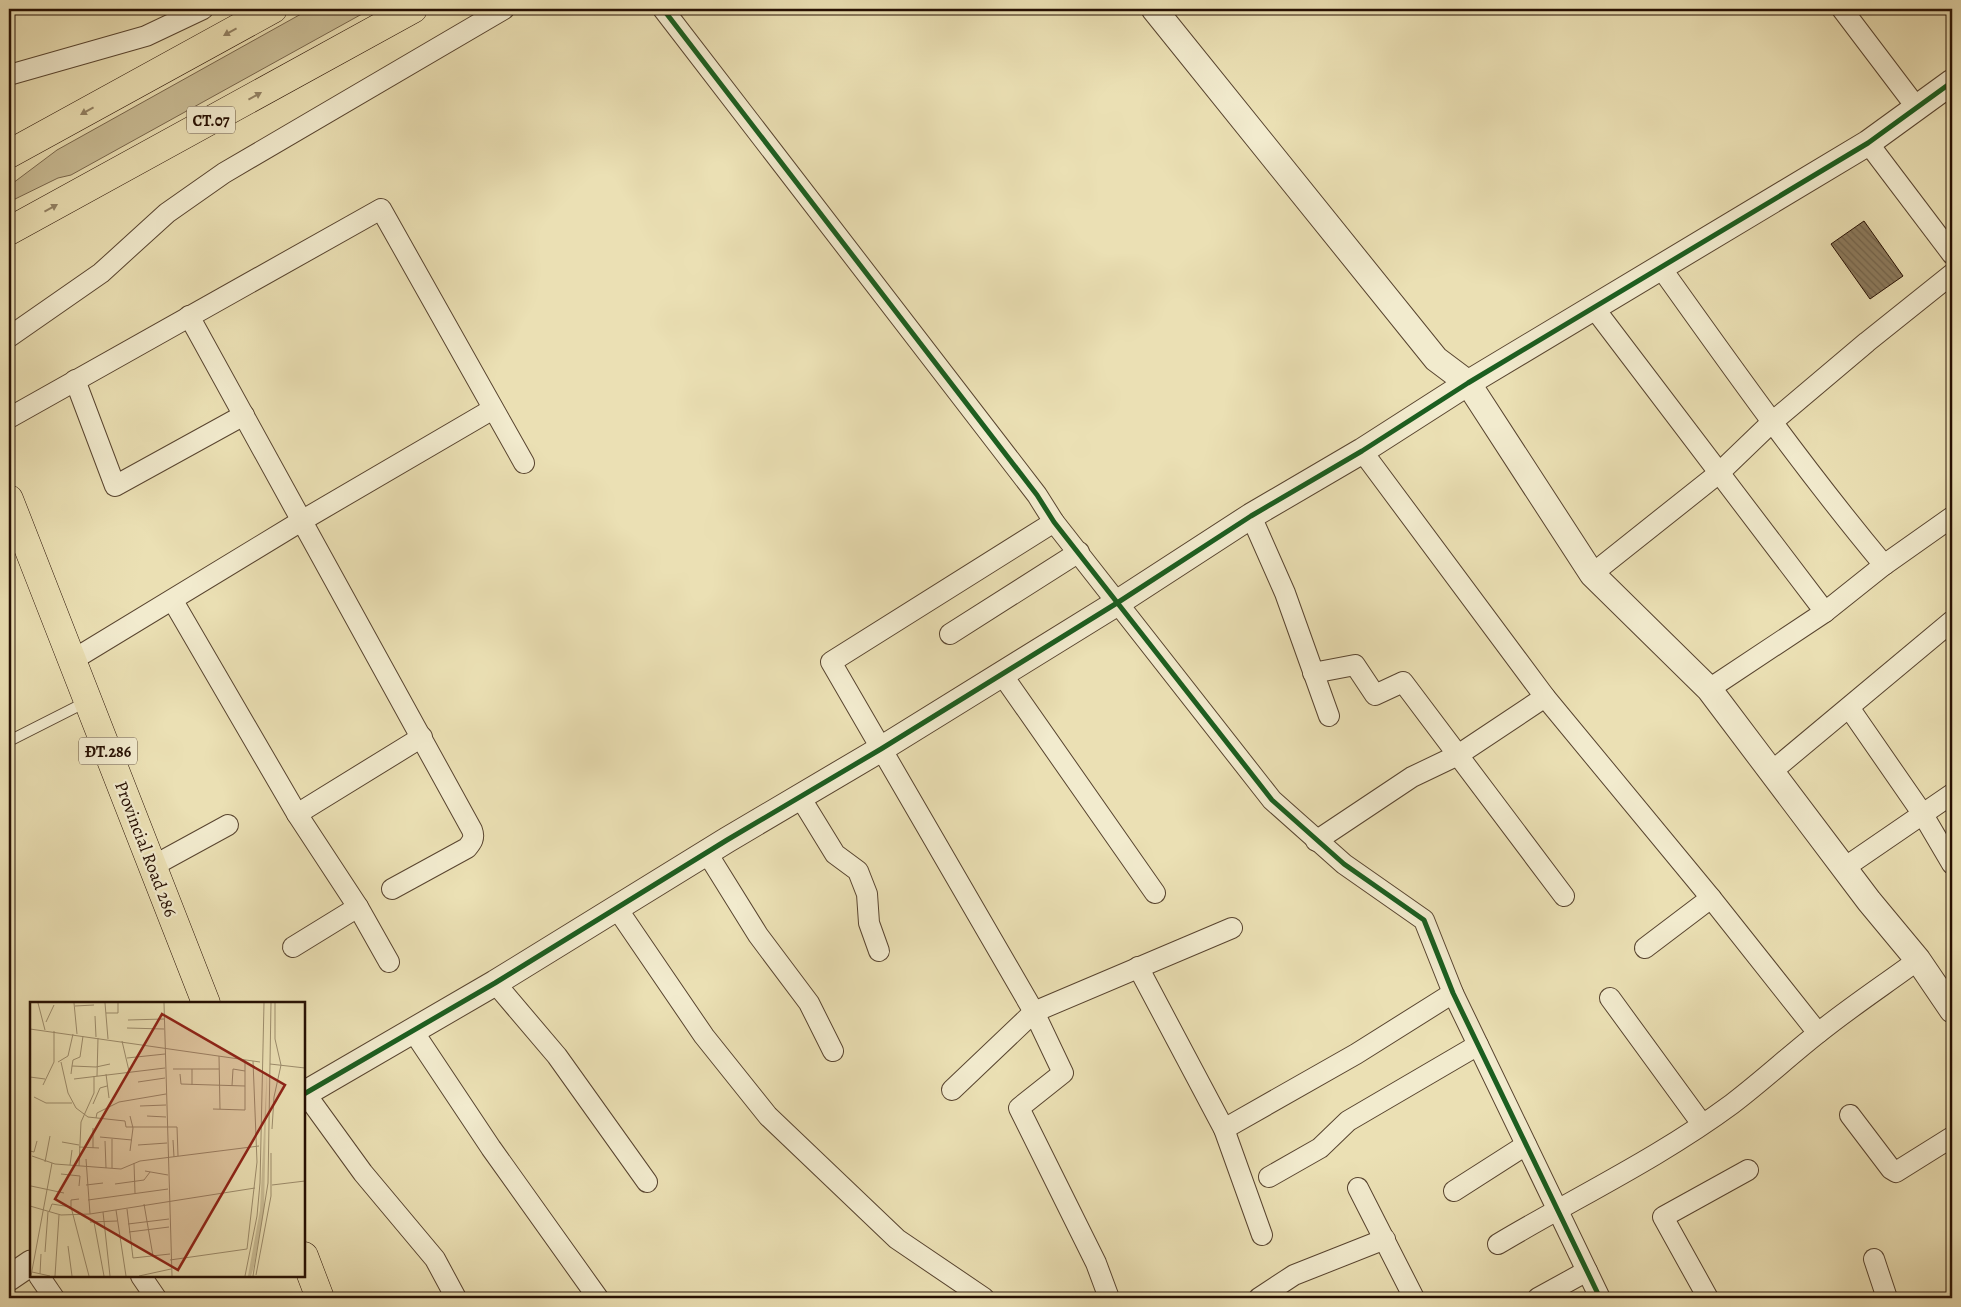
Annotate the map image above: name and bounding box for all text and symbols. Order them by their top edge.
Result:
one-way arrow [222,28,237,36]
one-way arrow [248,92,262,100]
one-way arrow [81,106,94,115]
road number: CT.07 [187,106,235,134]
one-way arrow [44,204,59,212]
road number: ĐT.286 [79,738,137,764]
street label: Provincial Road 286 [109,778,183,920]
inset map [30,1002,305,1277]

